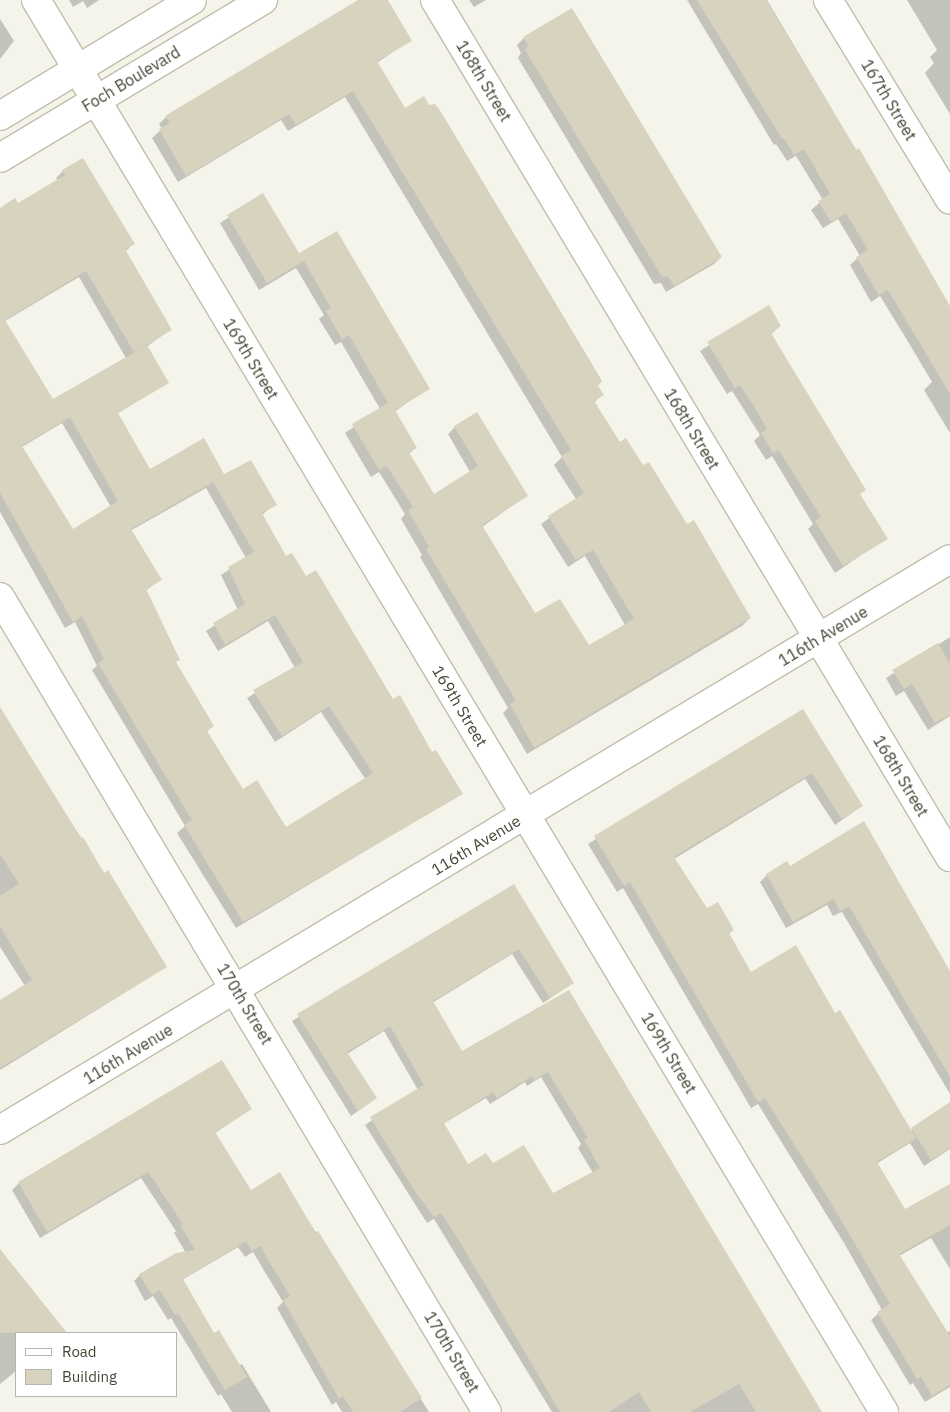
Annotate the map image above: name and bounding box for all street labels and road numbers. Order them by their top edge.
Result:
street label: 168th Street [452,37,516,125]
street label: Foch Boulevard [78,42,184,116]
street label: 167th Street [857,56,921,144]
street label: 169th Street [219,315,283,403]
street label: 168th Street [660,385,724,473]
street label: 116th Avenue [775,602,871,670]
street label: 169th Street [428,662,492,750]
street label: 168th Street [869,732,933,820]
street label: 116th Avenue [428,811,524,879]
street label: 170th Street [213,960,277,1048]
street label: 169th Street [637,1009,701,1097]
street label: 116th Avenue [80,1020,176,1088]
street label: 170th Street [420,1308,484,1396]

